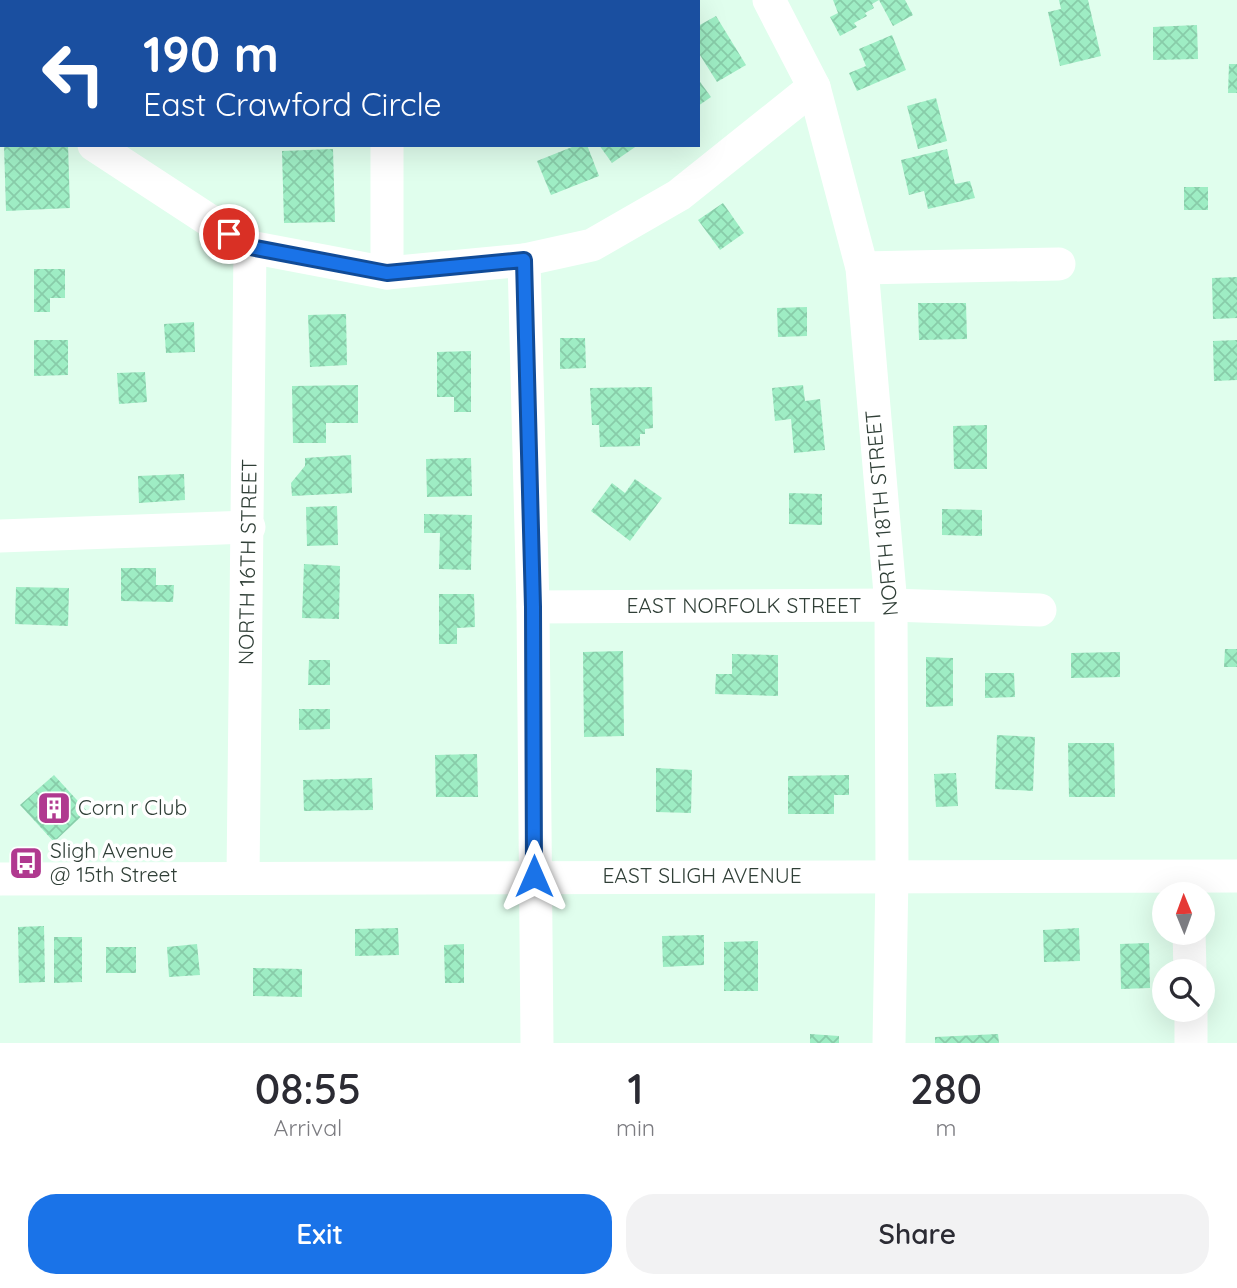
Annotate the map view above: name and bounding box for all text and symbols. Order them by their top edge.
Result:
text: 190 m [143,23,279,84]
icon: left [28,28,119,119]
text: East Crawford Circle [143,84,442,124]
pin [199,204,259,264]
icon: arrive [210,215,248,253]
street label: NORTH 18TH STREET [859,409,903,617]
street label: NORTH 16TH STREET [232,459,262,665]
street label: EAST NORFOLK STREET [626,592,862,618]
building icon: Corn r Club [35,789,73,827]
place label: Corn r Club [78,794,187,820]
place label: Sligh Avenue @ 15th Street [50,837,178,887]
position arrow [497,839,571,913]
bus stop icon: Sligh Avenue @ 15th Street [7,844,45,882]
street label: EAST SLIGH AVENUE [602,862,802,888]
north arrow [1152,882,1214,945]
map controls [1152,882,1215,1022]
button: search [1152,959,1215,1022]
text: 08:55 [255,1062,361,1115]
text: 1 [627,1062,644,1115]
text: 280 [910,1062,982,1115]
text: Arrival [274,1113,342,1142]
text: min [616,1113,655,1142]
text: m [936,1113,957,1142]
button: Exit [28,1194,612,1274]
button: Share [626,1194,1209,1274]

